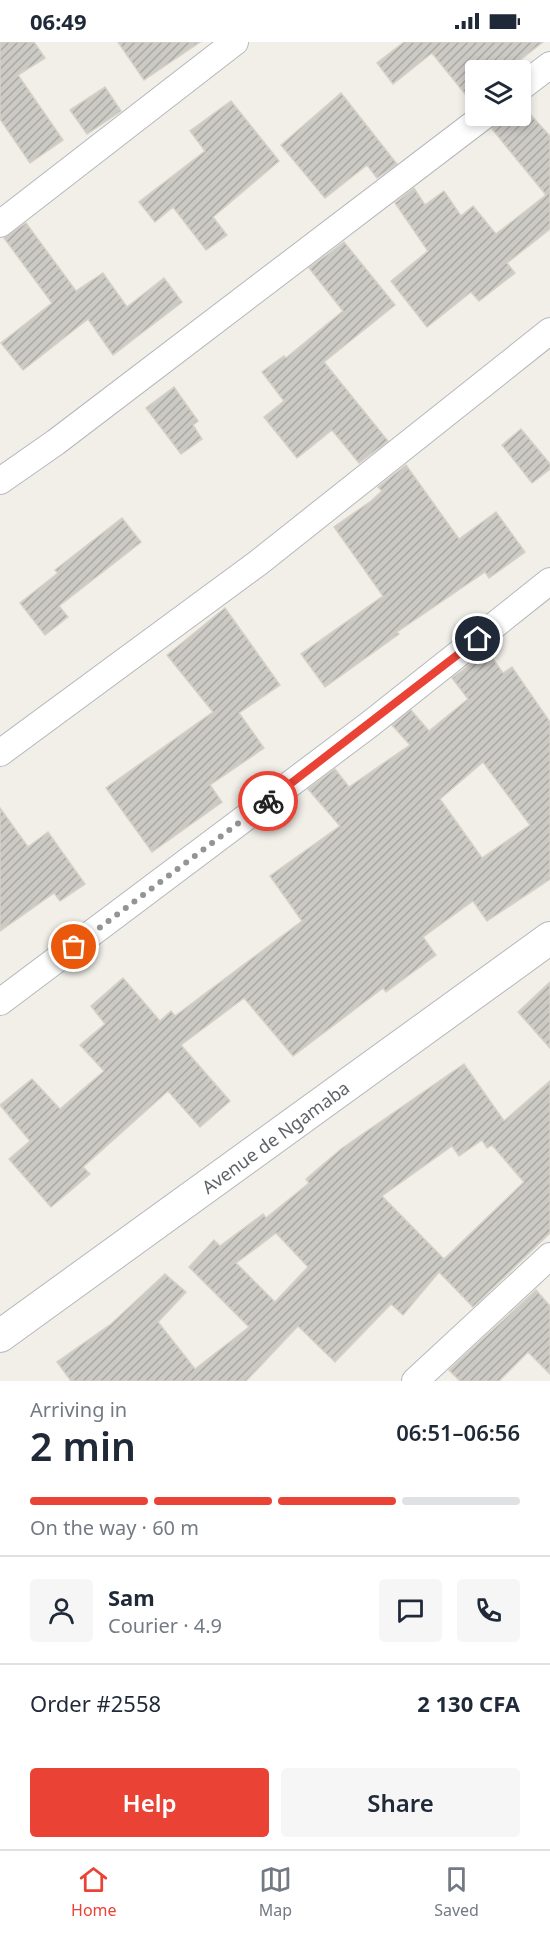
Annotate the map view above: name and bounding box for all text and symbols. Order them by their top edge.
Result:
text: 06:49 [30,6,87,36]
map controls [465,60,531,126]
button: layers [465,60,531,126]
pin [452,613,503,664]
icon: home [461,622,494,655]
courier [238,771,298,831]
icon: bike [252,785,285,818]
pin [48,921,99,972]
icon: bag [57,930,90,963]
street label: Avenue de Ngamaba [197,1076,354,1199]
text: Arriving in [30,1396,127,1423]
text: 06:51–06:56 [396,1417,520,1447]
text: 2 min [30,1419,136,1472]
text: On the way · 60 m [30,1514,199,1541]
button: person [30,1579,93,1642]
button: chat [379,1579,442,1642]
button: phone [457,1579,520,1642]
text: Sam [108,1582,155,1612]
text: Courier · 4.9 [108,1612,222,1639]
text: Order #2558 [30,1688,161,1718]
text: 2 130 CFA [417,1688,520,1718]
button: Help [30,1768,269,1837]
button: Share [281,1768,520,1837]
tab: Home [71,1863,117,1921]
tab: Map [259,1863,292,1921]
tab: Saved [434,1863,479,1921]

